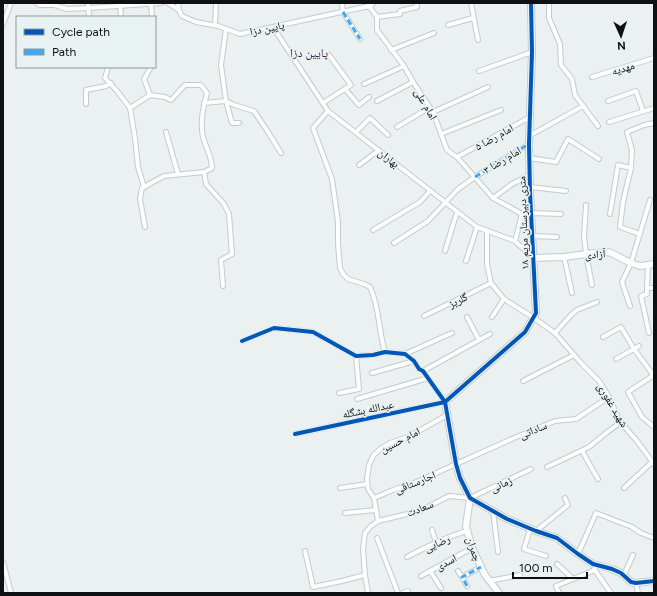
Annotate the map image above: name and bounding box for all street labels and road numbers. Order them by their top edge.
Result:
street label: پایین دزا [249,18,286,39]
street label: مهدیه [610,59,636,78]
street label: امام علی [411,86,440,122]
street label: امام رضا ۵ [473,122,516,153]
street label: امام رضا ۳ [481,144,524,177]
street label: بهاران [376,146,402,171]
street label: ۱۸ متری دبیرستان مریم [515,176,533,270]
street label: آزادی [584,247,606,262]
street label: گلریز [446,290,470,311]
street label: شهید غفوری [594,381,631,430]
street label: عبدالله بشگله [341,398,395,421]
street label: ساداتی [518,419,549,442]
street label: امام حسین [378,425,422,456]
street label: اجارستاقی [393,468,437,497]
street label: زمانی [488,474,514,495]
street label: سعادت [405,497,435,519]
street label: رضایی [422,532,452,555]
street label: چمران [463,535,484,563]
street label: اسدی [434,551,459,573]

